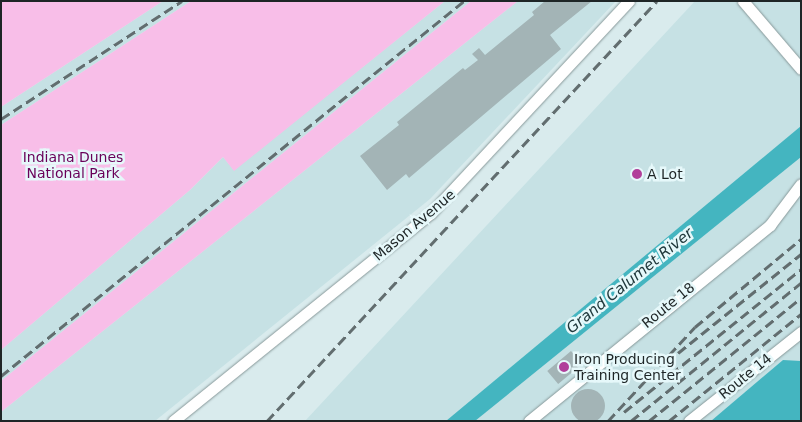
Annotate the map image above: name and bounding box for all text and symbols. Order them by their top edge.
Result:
park label: Indiana Dunes National Park [23,149,123,182]
place label: A Lot [647,166,683,182]
marker: A Lot [631,168,643,180]
street label: Mason Avenue [370,186,458,264]
water label: Grand Calumet River [563,224,697,338]
street label: Route 18 [638,279,698,331]
street label: Route 14 [715,350,775,402]
place label: Iron Producing Training Center [574,351,681,384]
marker: Iron Producing Training Center [558,361,570,373]

